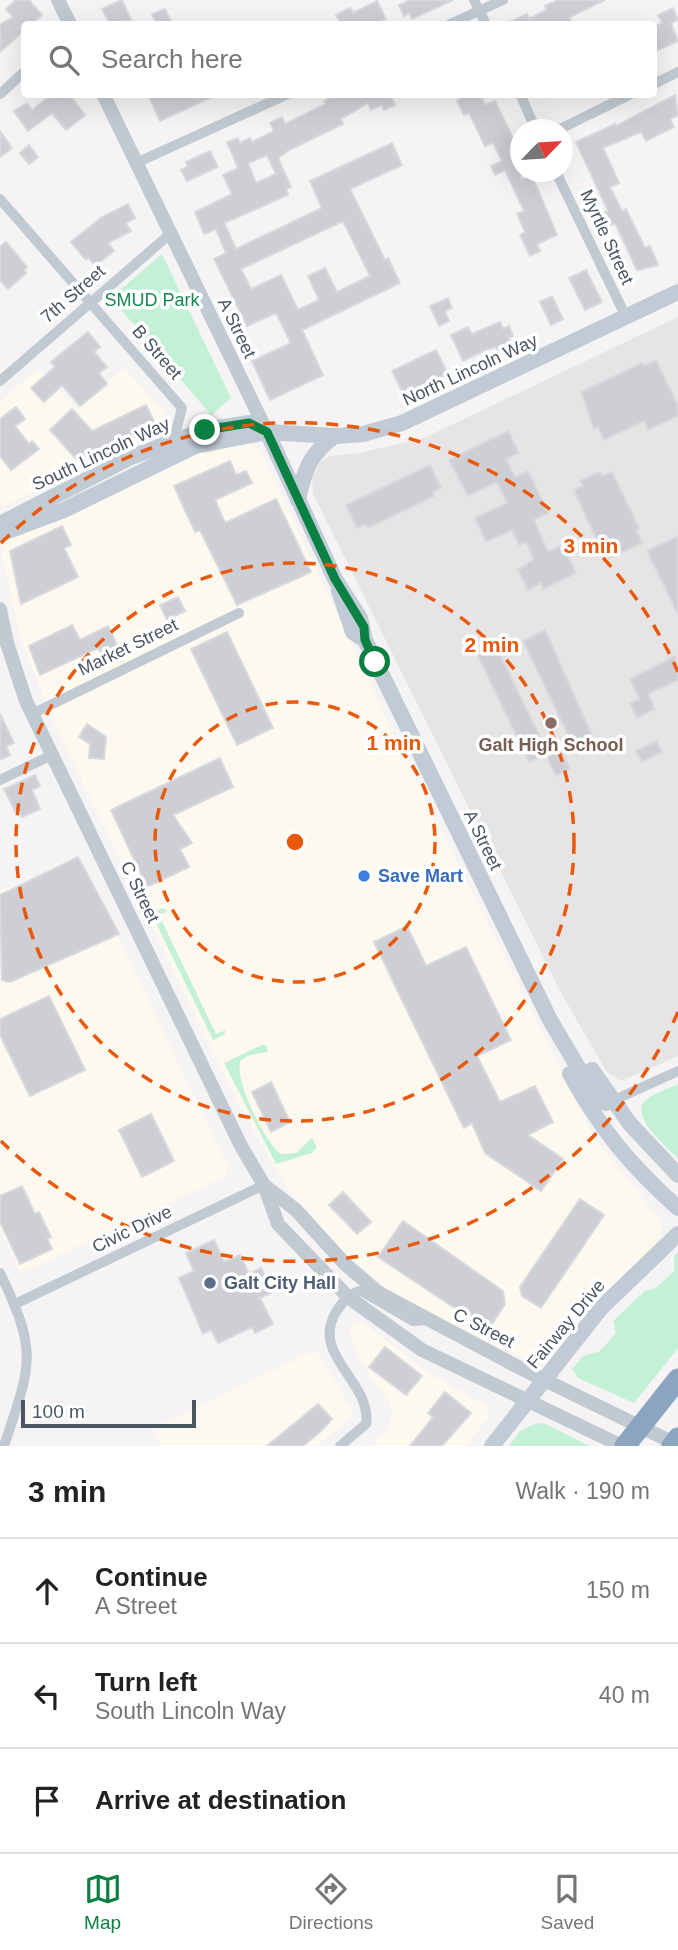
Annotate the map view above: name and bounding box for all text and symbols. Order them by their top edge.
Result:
search box [21,21,657,98]
icon: search [45,41,83,79]
text: Search here [101,44,243,74]
north arrow [510,119,573,182]
street label: Myrtle Street [576,187,638,287]
street label: 7th Street [37,261,109,327]
park label: SMUD Park [104,290,201,310]
street label: A Street [214,295,260,361]
street label: B Street [128,321,186,383]
street label: North Lincoln Way [399,330,541,410]
street label: South Lincoln Way [29,413,173,495]
route end [189,414,220,445]
text: 3 min [564,534,618,557]
street label: Market Street [75,614,181,680]
text: 2 min [465,633,519,656]
route start [359,646,390,677]
marker: Galt High School [543,715,559,731]
text: 1 min [367,731,421,754]
place label: Galt High School [478,735,624,755]
street label: A Street [460,807,506,873]
centre of rings [283,830,307,854]
street label: C Street [117,858,163,926]
place label: Save Mart [378,866,463,886]
marker: Save Mart [356,868,372,884]
street label: Civic Drive [89,1201,175,1257]
place label: Galt City Hall [224,1273,336,1293]
marker: Galt City Hall [202,1275,218,1291]
street label: Fairway Drive [523,1275,609,1373]
street label: C Street [450,1304,518,1352]
scale bar [21,1397,196,1429]
text: 100 m [32,1401,85,1422]
text: 3 min [28,1475,106,1508]
text: Walk · 190 m [515,1478,650,1504]
text: Continue [95,1562,208,1592]
icon: ahead [28,1572,66,1610]
text: 150 m [586,1577,650,1603]
text: A Street [95,1593,177,1619]
text: Turn left [95,1667,197,1697]
icon: left [28,1677,66,1715]
text: 40 m [599,1682,650,1708]
text: South Lincoln Way [95,1698,286,1724]
icon: arrive [28,1782,66,1820]
text: Arrive at destination [95,1785,346,1815]
tab: Map [84,1870,122,1934]
tab: Directions [289,1870,373,1934]
tab: Saved [540,1870,594,1934]

